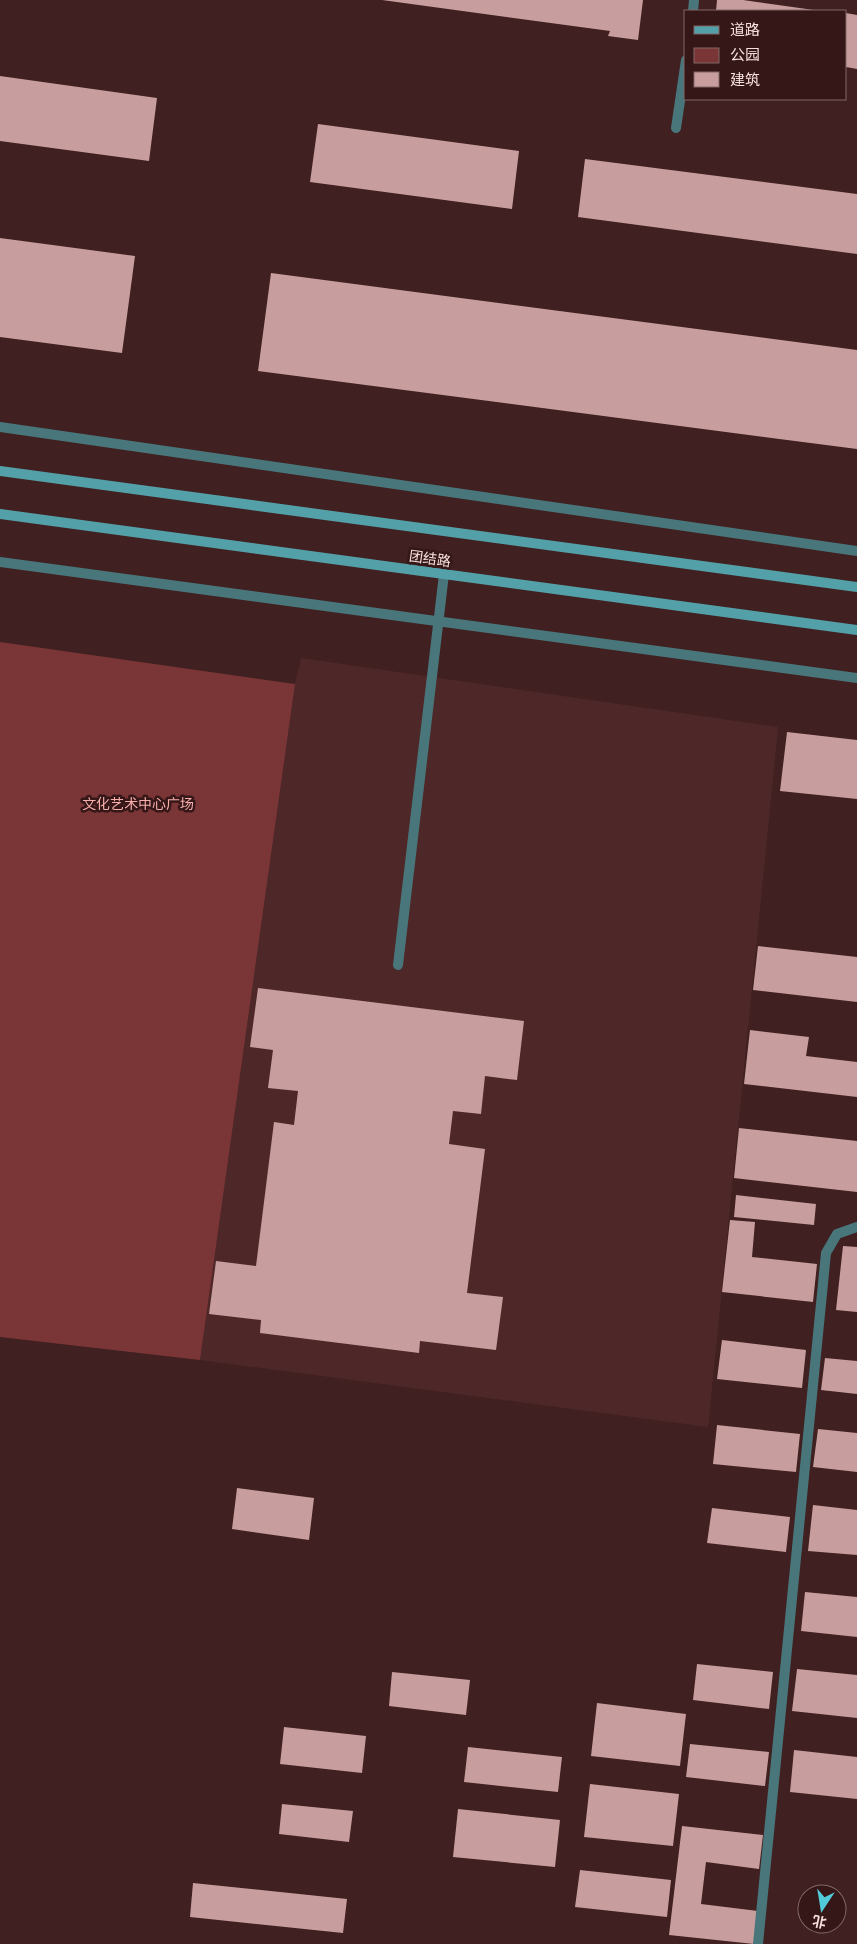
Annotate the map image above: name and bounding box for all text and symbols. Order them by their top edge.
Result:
legend [684,10,847,100]
text: 道路 [730,20,760,38]
text: 公园 [730,45,760,63]
text: 建筑 [730,70,760,88]
street label: 团结路 [408,547,452,569]
park label: 文化艺术中心广场 [82,795,194,812]
north arrow [797,1884,847,1934]
text: 北 [811,1912,828,1932]

